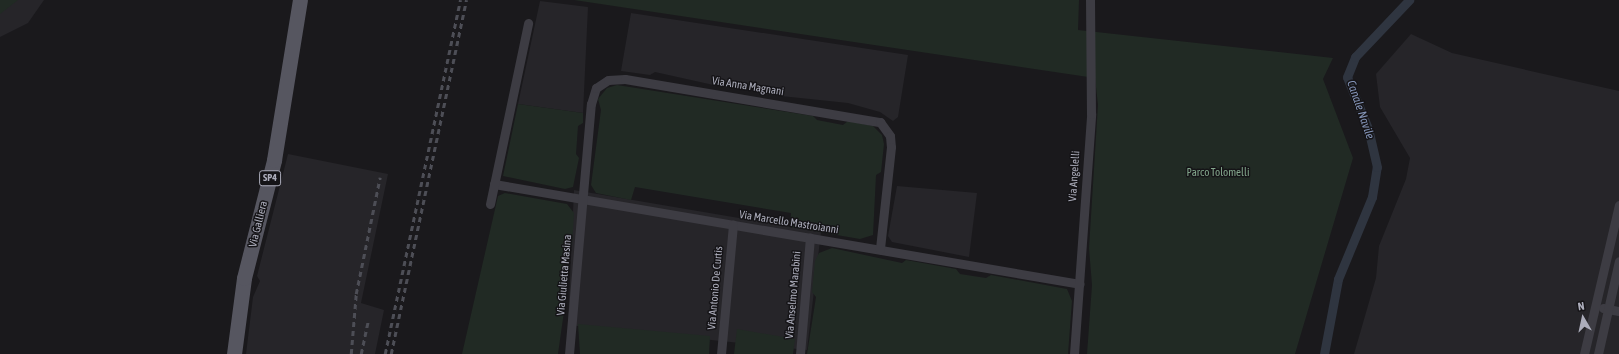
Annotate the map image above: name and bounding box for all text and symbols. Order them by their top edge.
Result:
street label: Via Anna Magnani [711,74,785,98]
water label: Canale Navile [1343,79,1377,141]
street label: Via Angelelli [1066,150,1082,202]
park label: Parco Tolomelli [1187,165,1249,179]
road number: SP4 [259,170,281,186]
street label: Via Galliera [246,200,270,248]
street label: Via Marcello Mastroianni [738,208,840,236]
street label: Via Giulietta Masina [554,234,574,316]
street label: Via Antonio De Curtis [705,246,725,330]
street label: Via Anselmo Marabini [783,251,803,339]
north arrow [1563,298,1603,338]
text: N [1577,300,1585,313]

